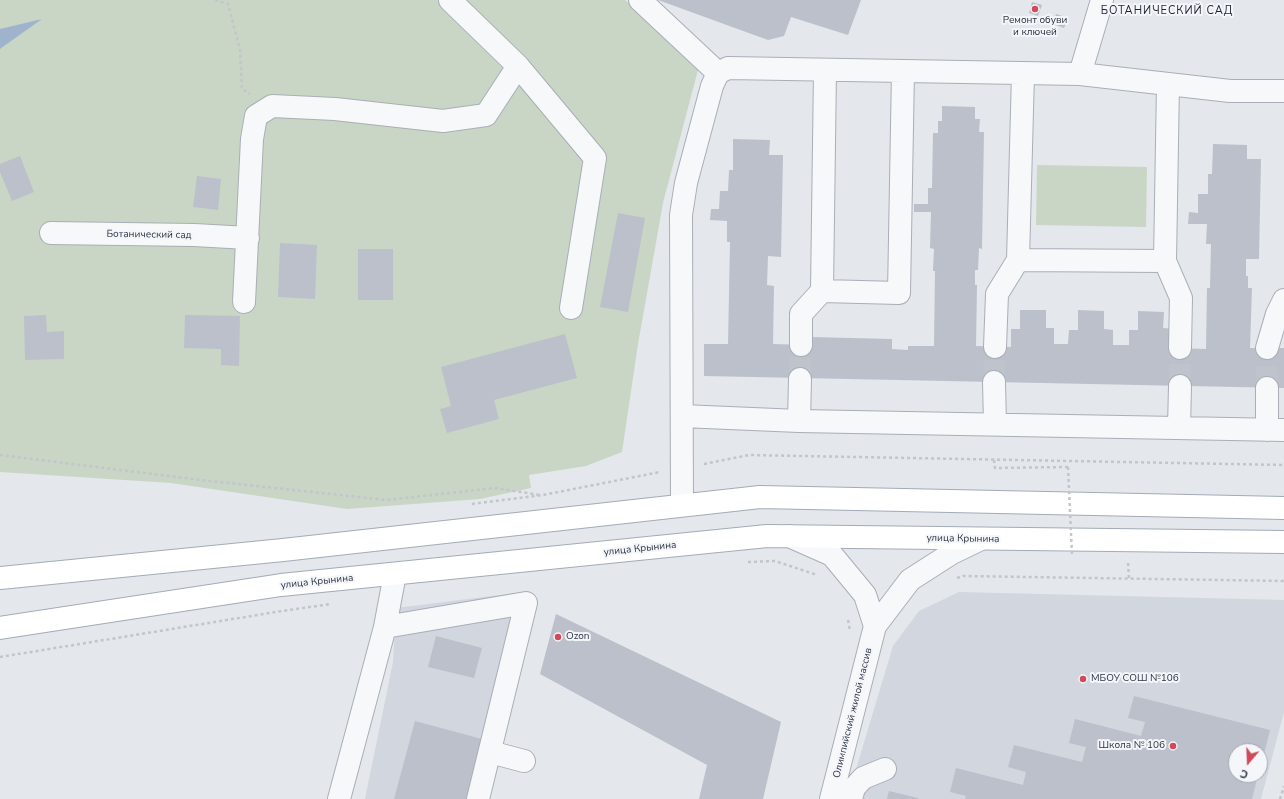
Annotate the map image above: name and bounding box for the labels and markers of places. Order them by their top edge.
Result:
marker: Ремонт обуви и ключей [1030,4,1040,14]
place label: Ремонт обуви и ключей [1003,15,1067,38]
place label: Ozon [566,631,589,643]
marker: Ozon [553,632,563,642]
place label: МБОУ СОШ №106 [1091,673,1179,685]
marker: МБОУ СОШ №106 [1078,674,1088,684]
place label: Школа № 106 [1099,740,1165,752]
marker: Школа № 106 [1168,741,1178,751]

